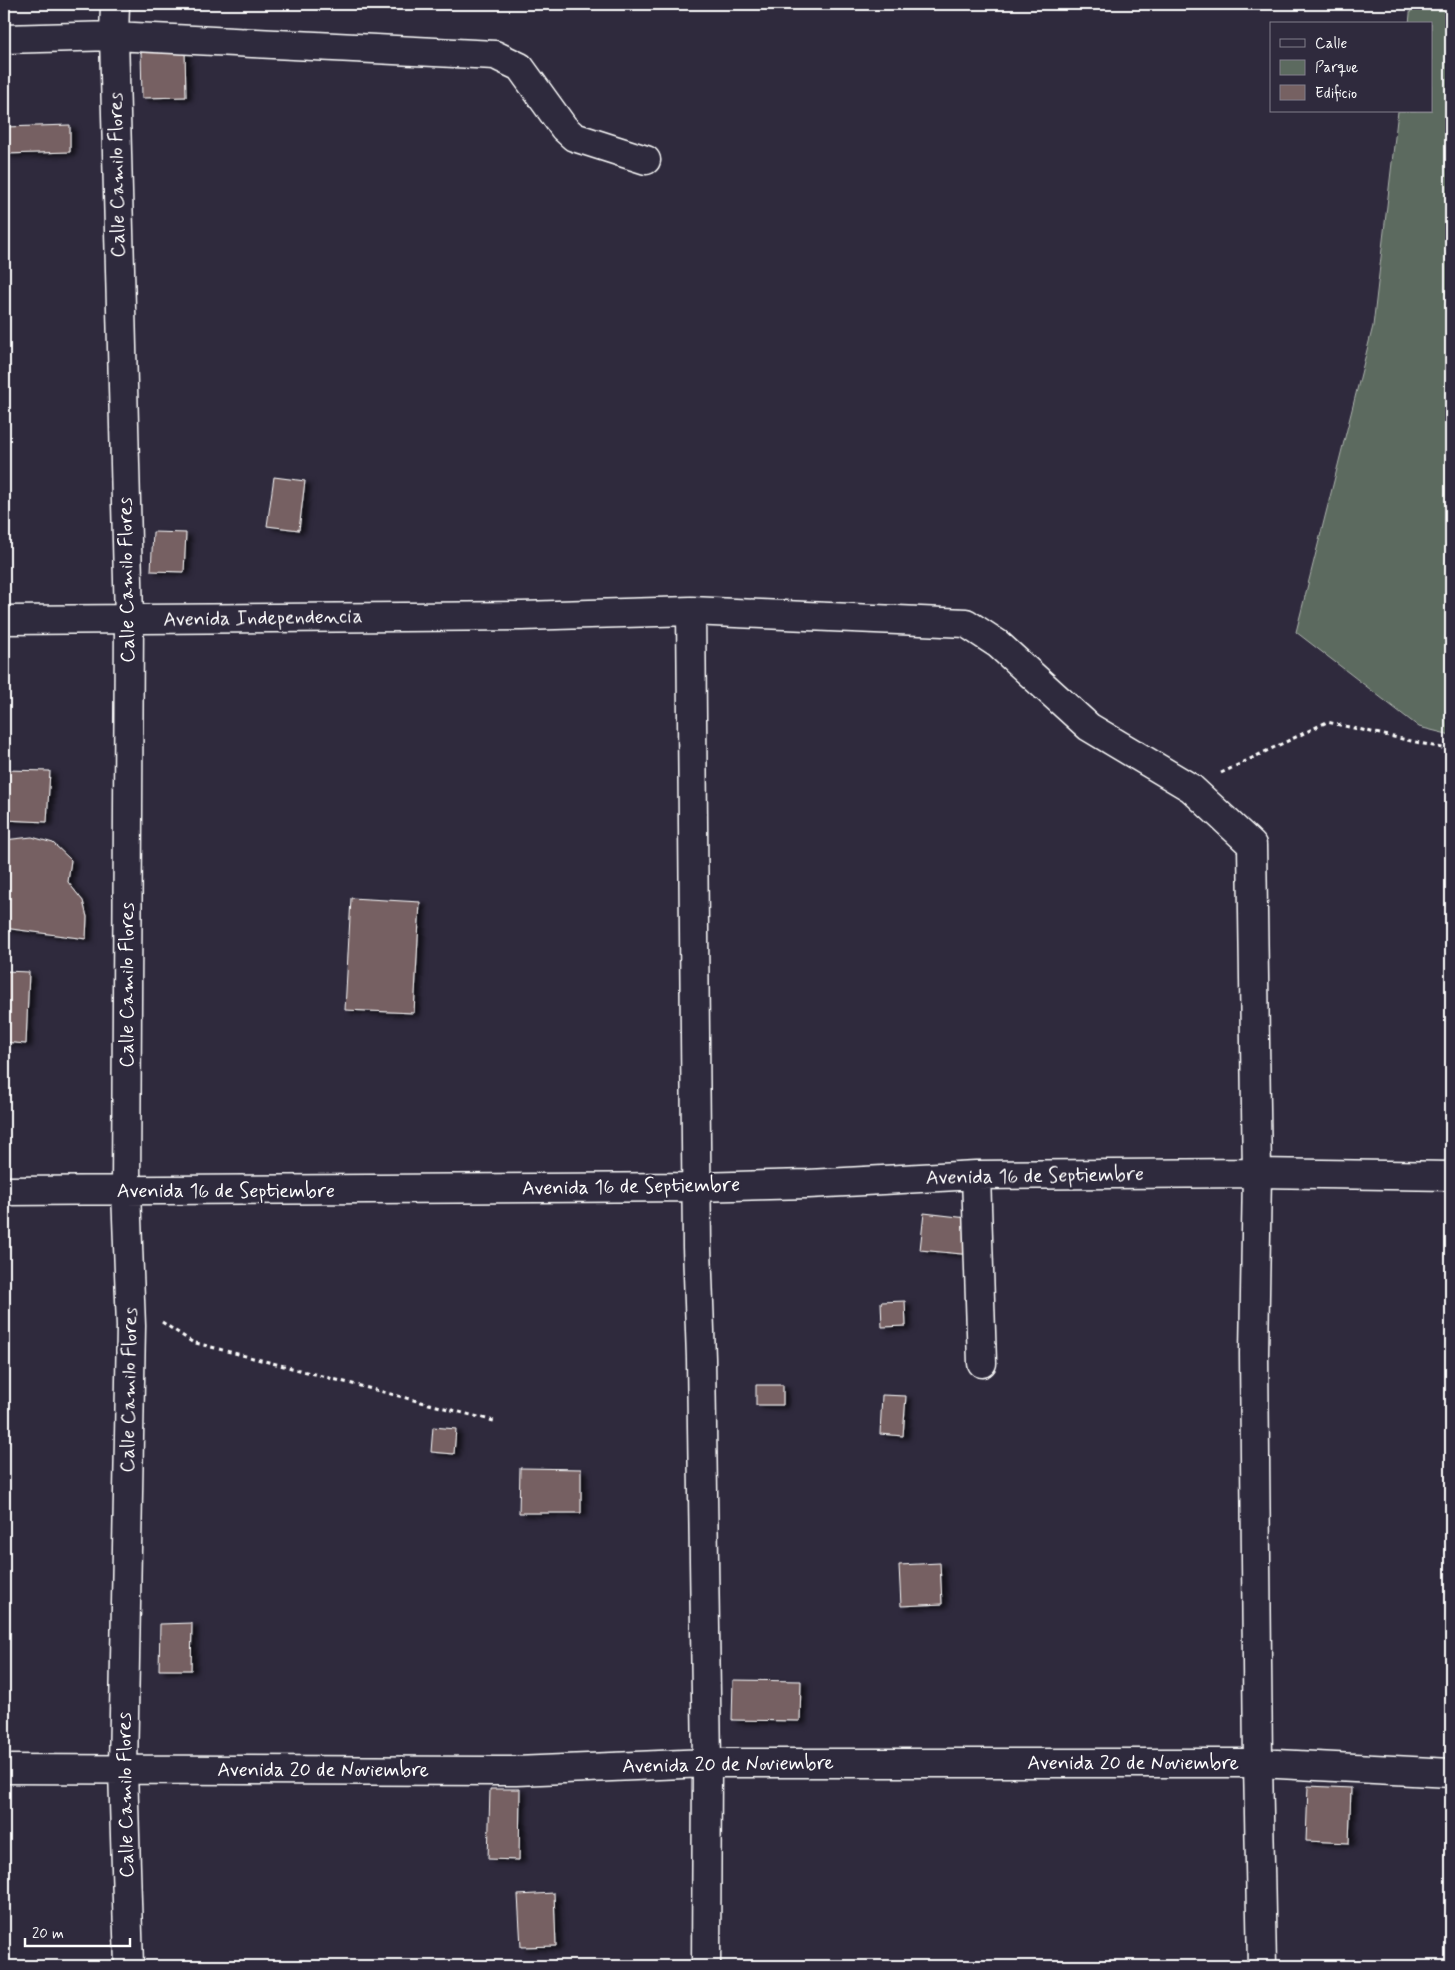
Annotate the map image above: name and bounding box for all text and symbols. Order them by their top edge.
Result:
legend [1270,22,1432,112]
text: Calle [1315,34,1347,54]
text: Parque [1315,58,1358,78]
text: Edificio [1315,84,1357,104]
street label: Calle Camilo Flores [102,92,132,258]
street label: Calle Camilo Flores [112,497,142,663]
street label: Avenida Independencia [163,603,363,633]
street label: Calle Camilo Flores [114,902,141,1068]
street label: Avenida 16 de Septiembre [926,1161,1144,1191]
street label: Avenida 16 de Septiembre [522,1172,740,1202]
street label: Avenida 16 de Septiembre [117,1178,335,1205]
street label: Calle Camilo Flores [114,1307,144,1473]
street label: Calle Camilo Flores [111,1712,141,1878]
street label: Avenida 20 de Noviembre [622,1750,834,1780]
street label: Avenida 20 de Noviembre [1027,1750,1239,1777]
street label: Avenida 20 de Noviembre [217,1757,429,1784]
scale bar [25,1915,130,1947]
text: 20 m [32,1924,64,1944]

